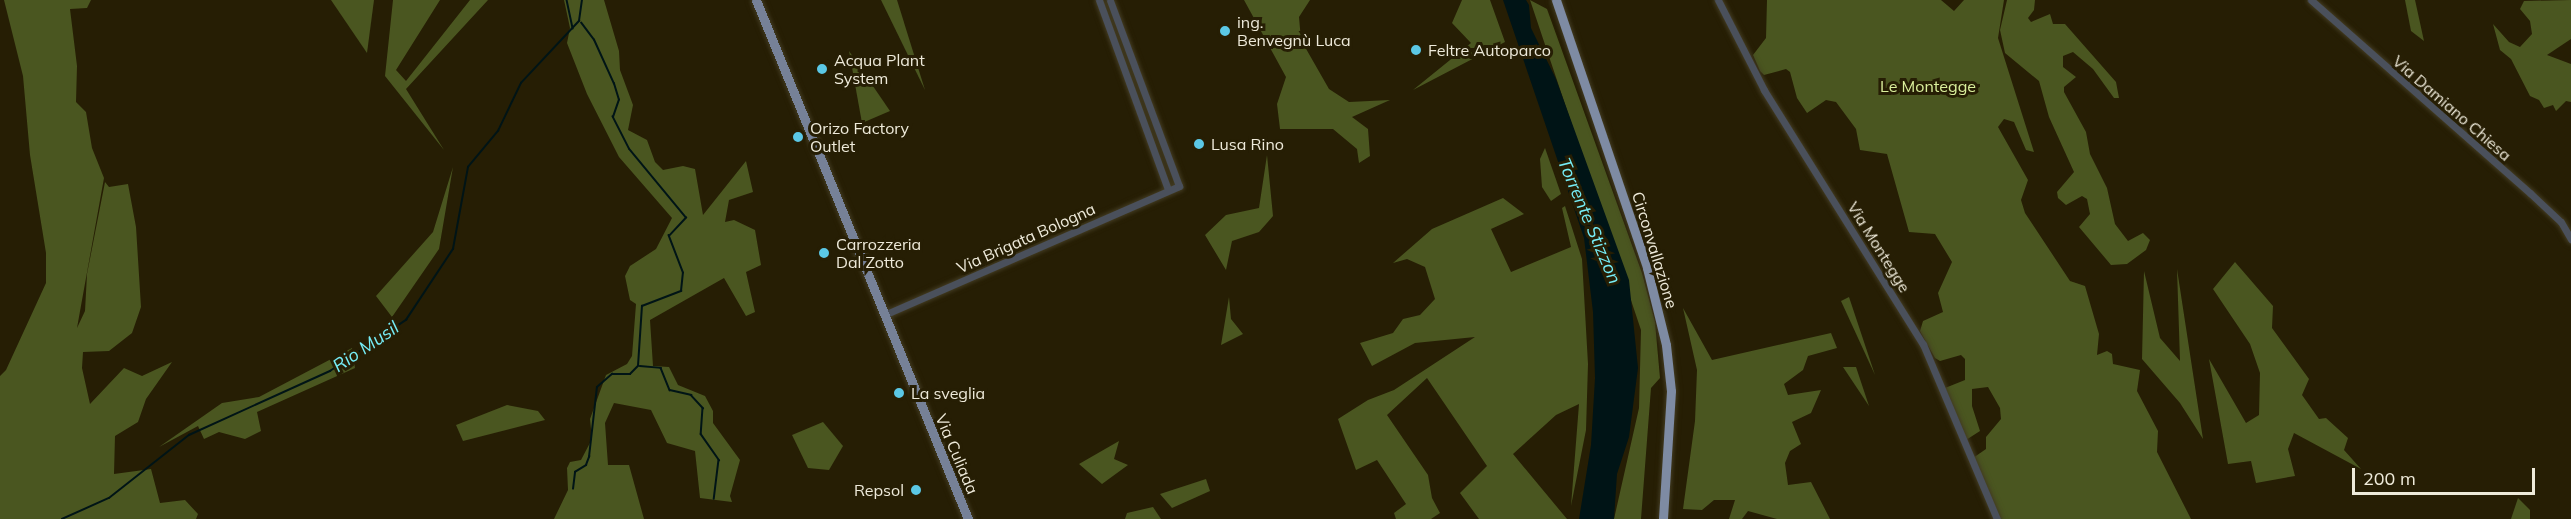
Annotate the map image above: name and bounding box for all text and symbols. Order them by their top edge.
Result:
place label: ing. Benvegnù Luca [1237,12,1351,50]
marker: ing. Benvegnù Luca [1218,24,1232,38]
place label: Feltre Autoparco [1428,40,1551,60]
marker: Feltre Autoparco [1409,43,1423,57]
place label: Acqua Plant System [834,50,925,88]
street label: Via Damiano Chiesa [2389,51,2515,165]
marker: Acqua Plant System [815,62,829,76]
park label: Le Montegge [1880,76,1976,96]
place label: Orizo Factory Outlet [810,118,909,156]
marker: Orizo Factory Outlet [791,130,805,144]
place label: Lusa Rino [1211,134,1284,154]
marker: Lusa Rino [1192,137,1206,151]
water label: Torrente Stizzon [1553,155,1625,287]
street label: Circonvallazione [1628,189,1682,311]
street label: Via Montegge [1844,198,1914,296]
street label: Via Brigata Bologna [954,199,1098,277]
place label: Carrozzeria Dal Zotto [836,234,921,272]
marker: Carrozzeria Dal Zotto [817,246,831,260]
water label: Rio Musil [329,317,403,377]
place label: La sveglia [911,383,985,403]
marker: La sveglia [892,386,906,400]
street label: Via Culiada [932,411,982,497]
scale bar [2355,456,2538,494]
text: 200 m [2363,467,2416,490]
place label: Repsol [854,480,904,500]
marker: Repsol [909,483,923,497]

